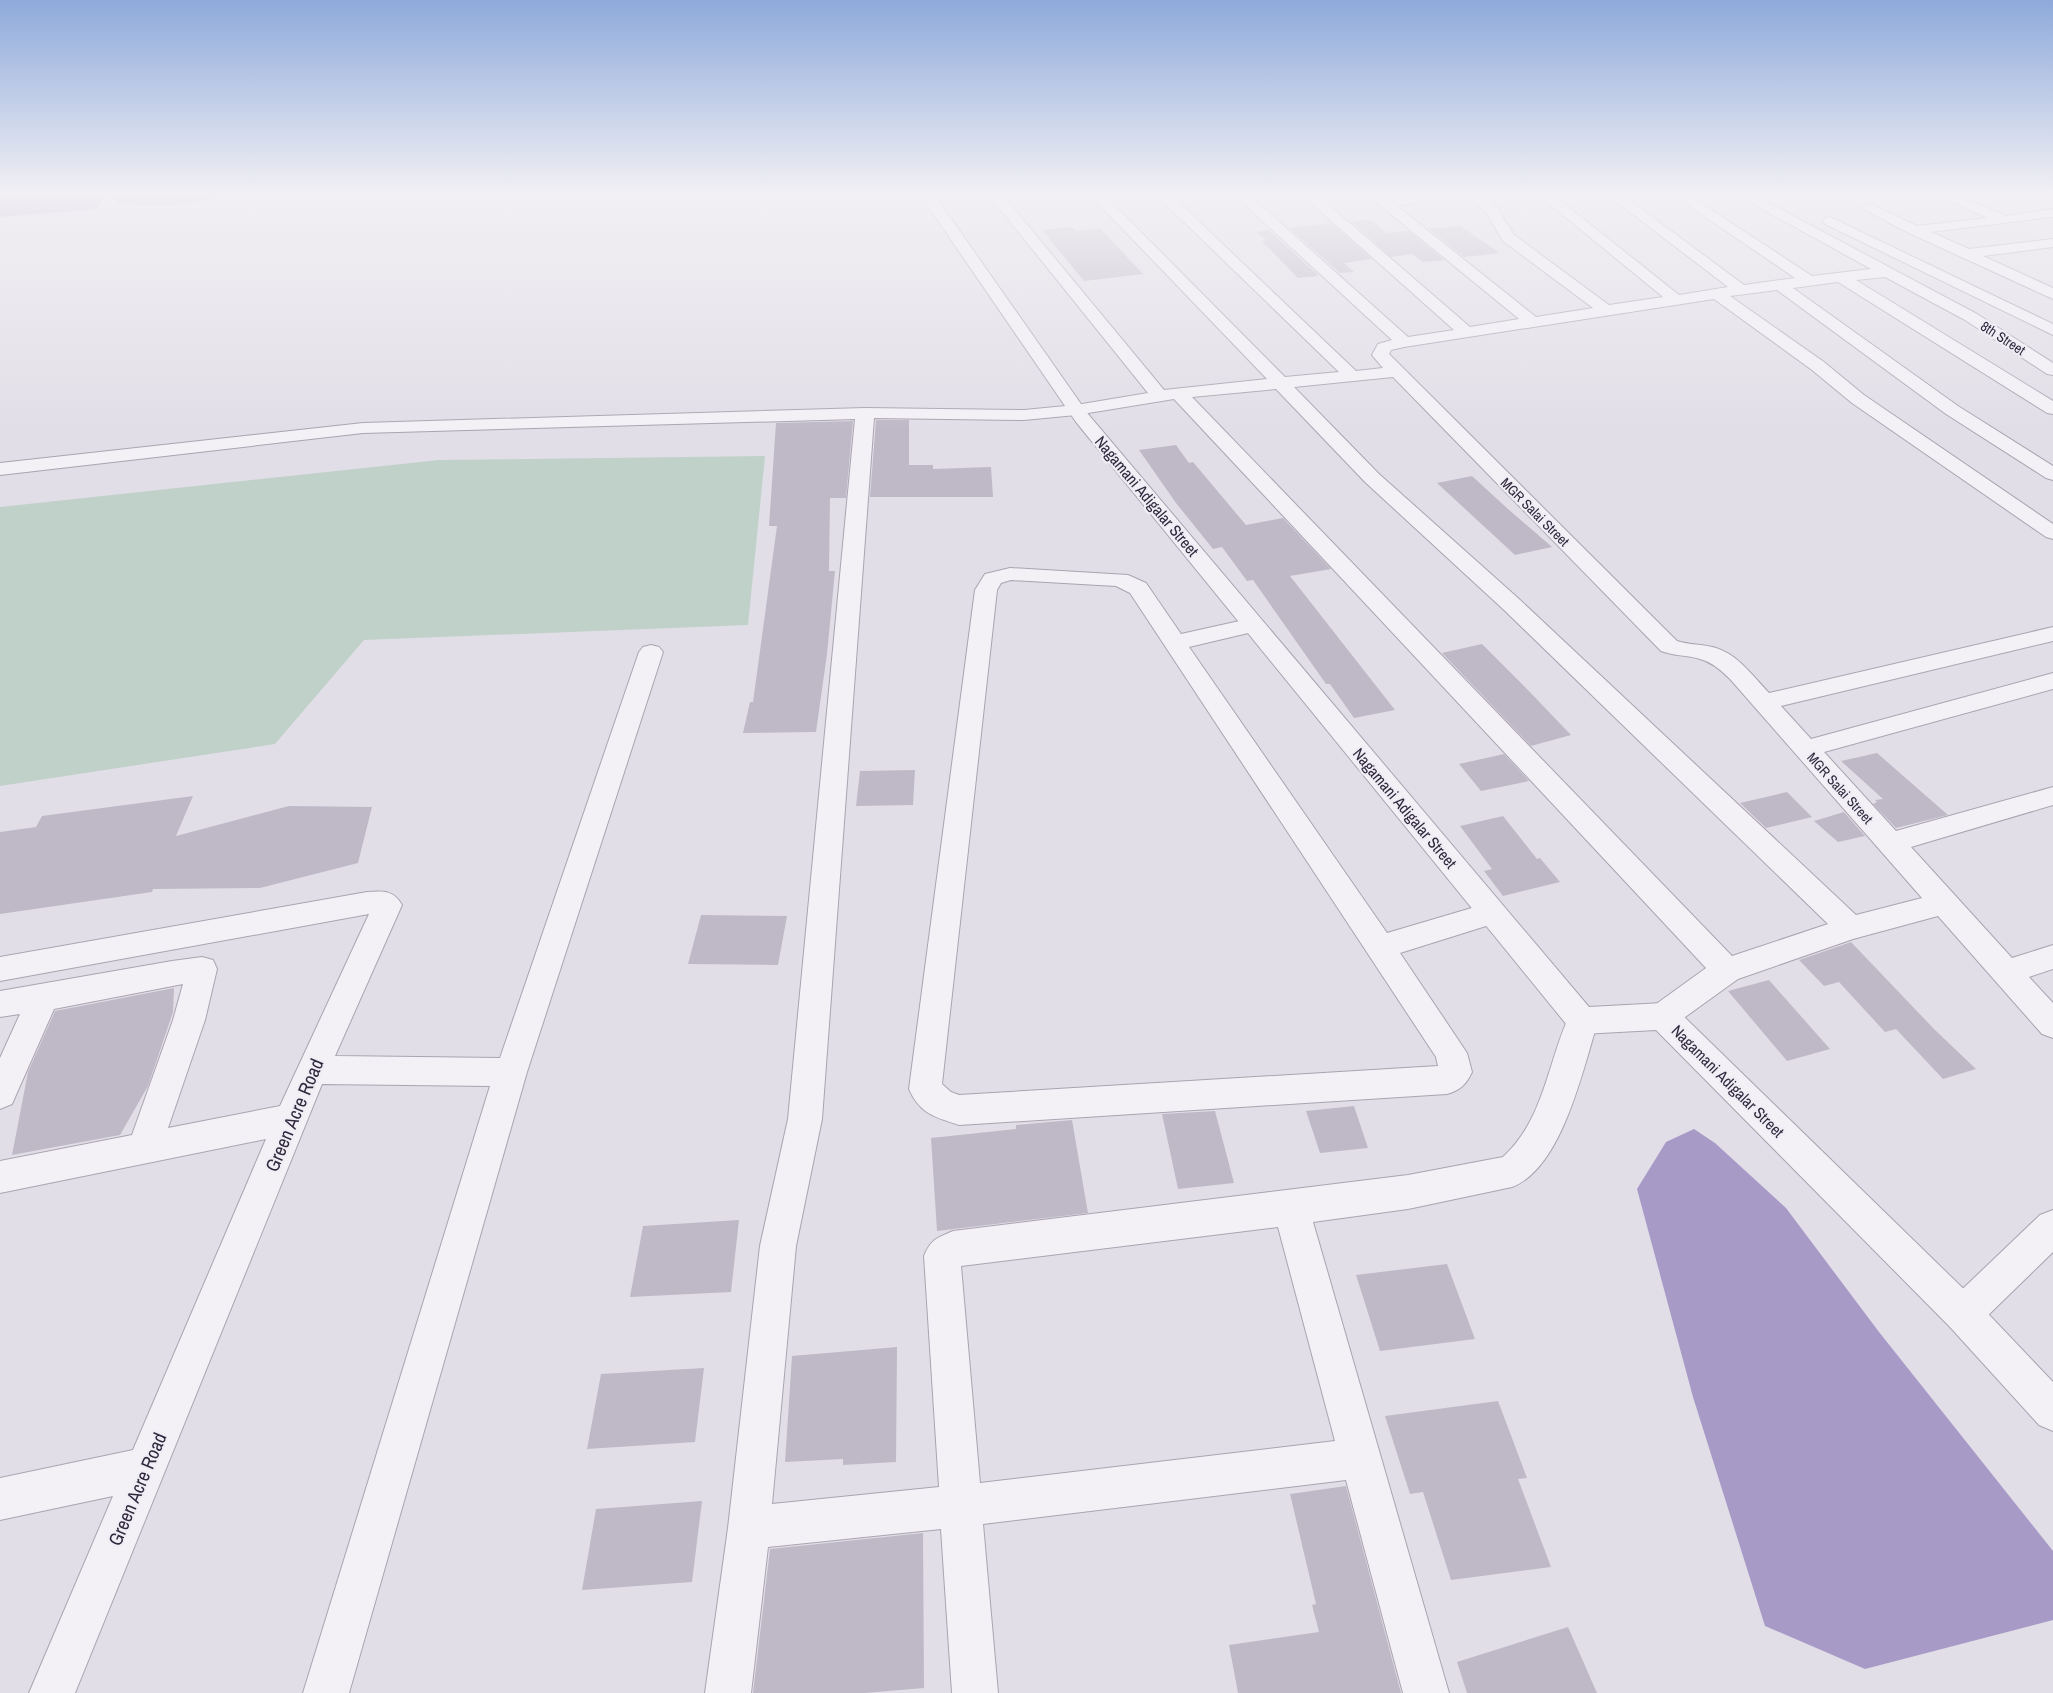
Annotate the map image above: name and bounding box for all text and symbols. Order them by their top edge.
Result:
street label: 8th Street [1977,317,2029,359]
street label: Nagamani Adigalar Street [1090,431,1204,561]
street label: MGR Salai Street [1497,474,1573,550]
street label: Nagamani Adigalar Street [1348,743,1462,873]
street label: MGR Salai Street [1803,749,1877,827]
street label: Nagamani Adigalar Street [1667,1020,1789,1142]
street label: Green Acre Road [259,1055,329,1175]
street label: Green Acre Road [102,1429,172,1549]

